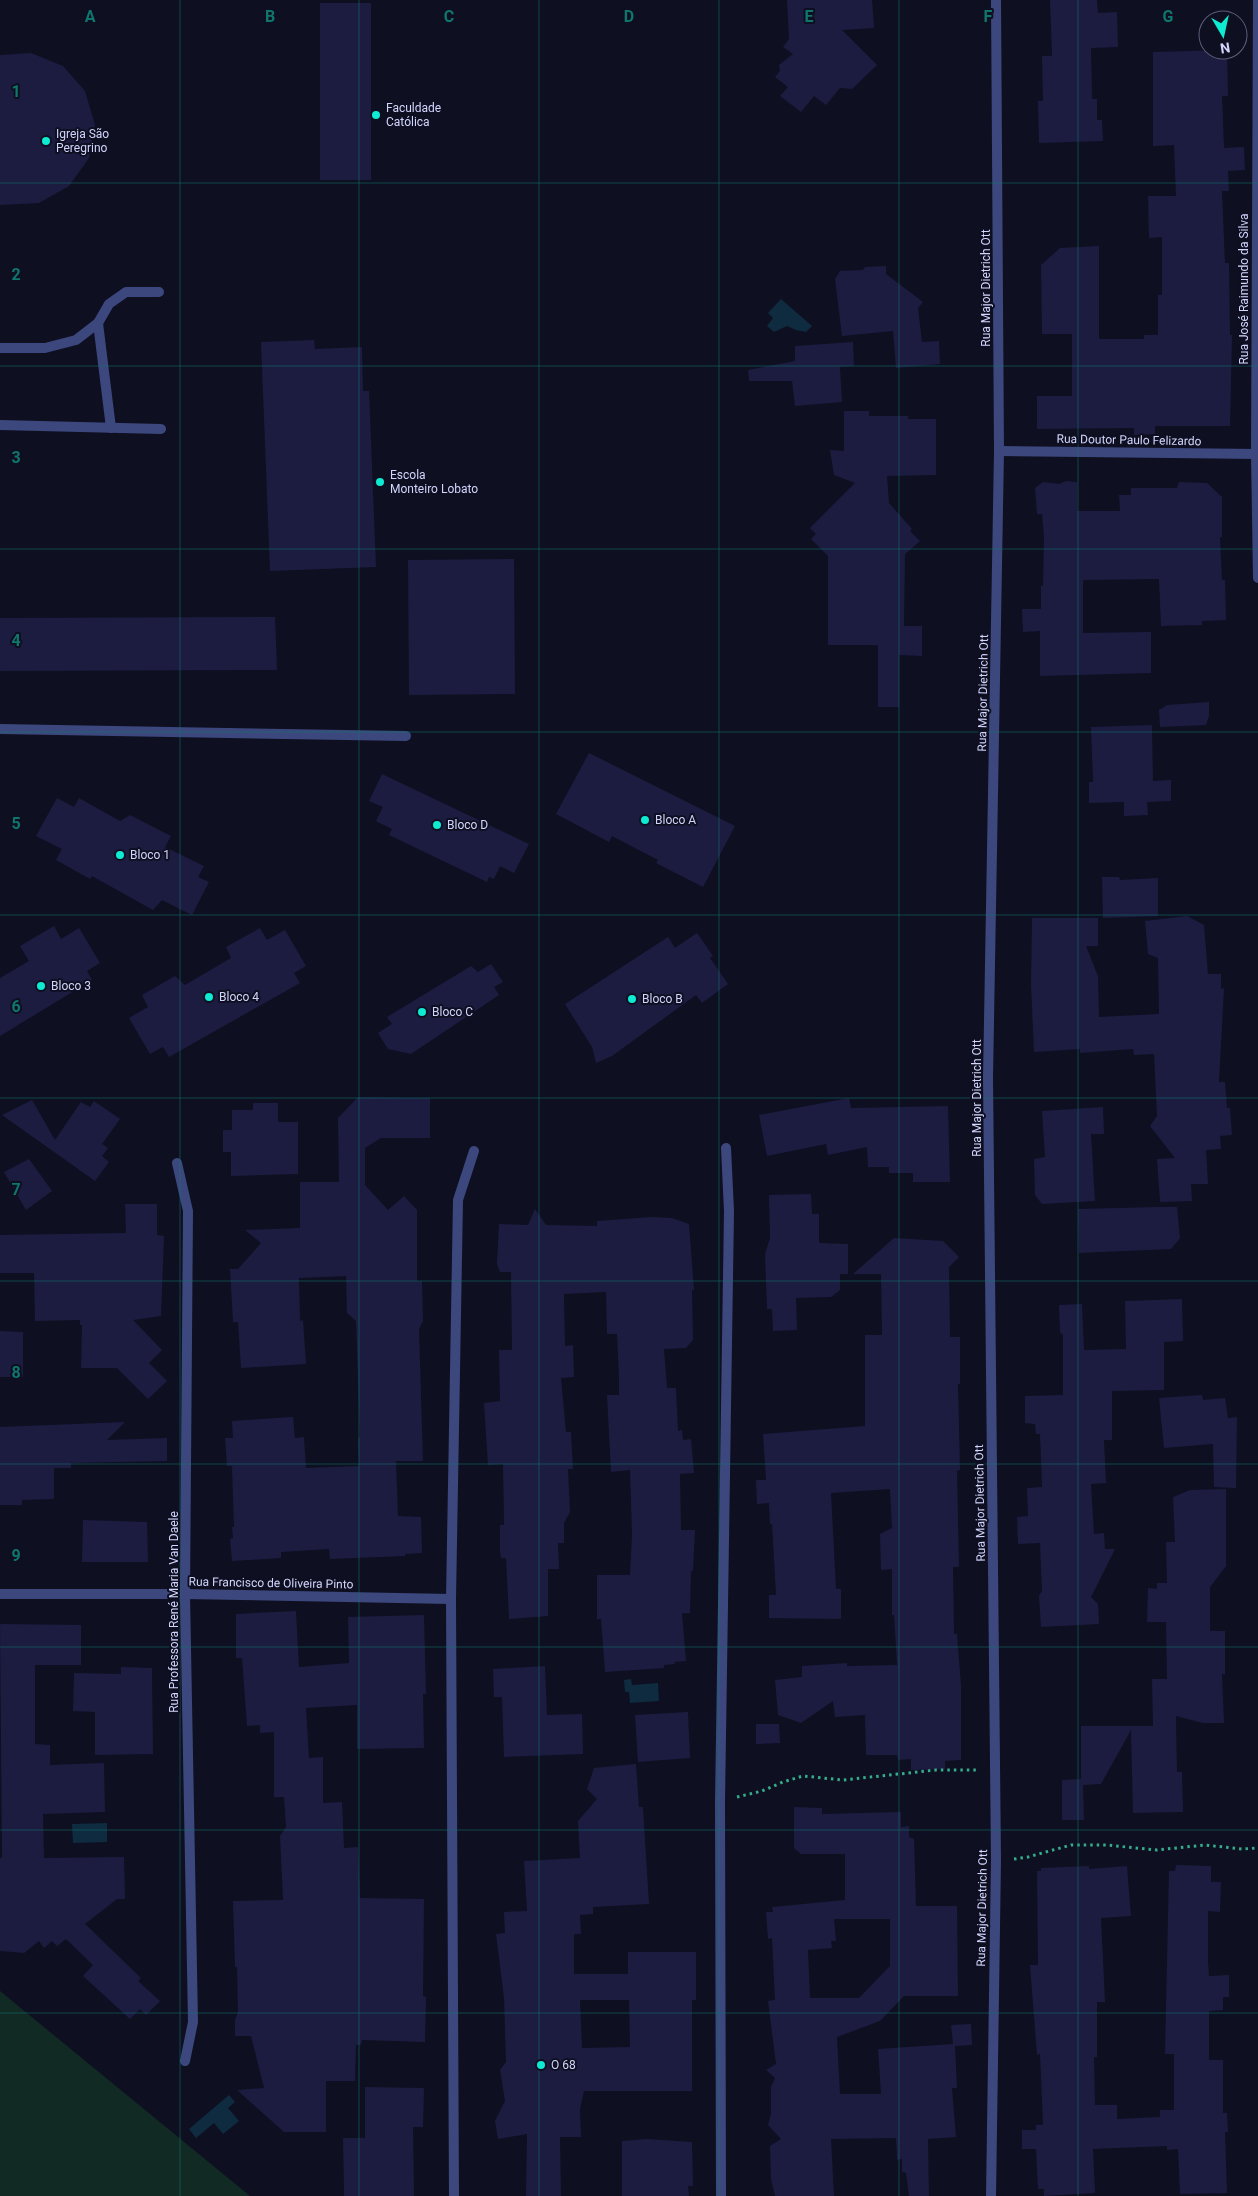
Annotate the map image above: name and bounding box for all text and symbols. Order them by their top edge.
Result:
text: A [85,7,96,26]
text: B [265,7,275,26]
text: C [444,7,454,26]
text: D [624,7,634,26]
text: E [805,7,814,26]
text: F [984,7,993,26]
text: G [1163,7,1174,26]
north arrow [1198,10,1248,60]
text: N [1219,39,1231,57]
text: 1 [11,82,21,101]
place label: Faculdade Católica [386,101,441,129]
marker: Faculdade Católica [370,109,382,121]
place label: Igreja São Peregrino [56,127,109,155]
marker: Igreja São Peregrino [40,135,52,147]
street label: Rua José Raimundo da Silva [1237,213,1251,365]
street label: Rua Major Dietrich Ott [979,229,993,347]
text: 2 [11,265,21,284]
street label: Rua Doutor Paulo Felizardo [1057,432,1202,448]
text: 3 [11,448,21,467]
place label: Escola Monteiro Lobato [390,468,478,496]
marker: Escola Monteiro Lobato [374,476,386,488]
text: 4 [11,631,21,650]
street label: Rua Major Dietrich Ott [975,634,991,752]
place label: Bloco A [655,813,696,827]
text: 5 [11,814,21,833]
marker: Bloco A [639,814,651,826]
place label: Bloco D [447,818,488,832]
marker: Bloco D [431,819,443,831]
place label: Bloco 1 [130,848,170,862]
marker: Bloco 1 [114,849,126,861]
place label: Bloco 3 [51,979,91,993]
marker: Bloco 3 [35,980,47,992]
place label: Bloco 4 [219,990,259,1004]
marker: Bloco 4 [203,991,215,1003]
place label: Bloco B [642,992,683,1006]
marker: Bloco B [626,993,638,1005]
text: 6 [11,997,21,1016]
place label: Bloco C [432,1005,473,1019]
marker: Bloco C [416,1006,428,1018]
street label: Rua Major Dietrich Ott [970,1039,984,1157]
text: 7 [11,1180,21,1199]
text: 8 [11,1363,21,1382]
street label: Rua Major Dietrich Ott [972,1444,988,1562]
street label: Rua Professora René Maria Van Daele [167,1511,181,1713]
text: 9 [11,1546,21,1565]
street label: Rua Francisco de Oliveira Pinto [188,1575,354,1591]
street label: Rua Major Dietrich Ott [974,1849,990,1967]
place label: O 68 [551,2058,576,2072]
marker: O 68 [535,2059,547,2071]

